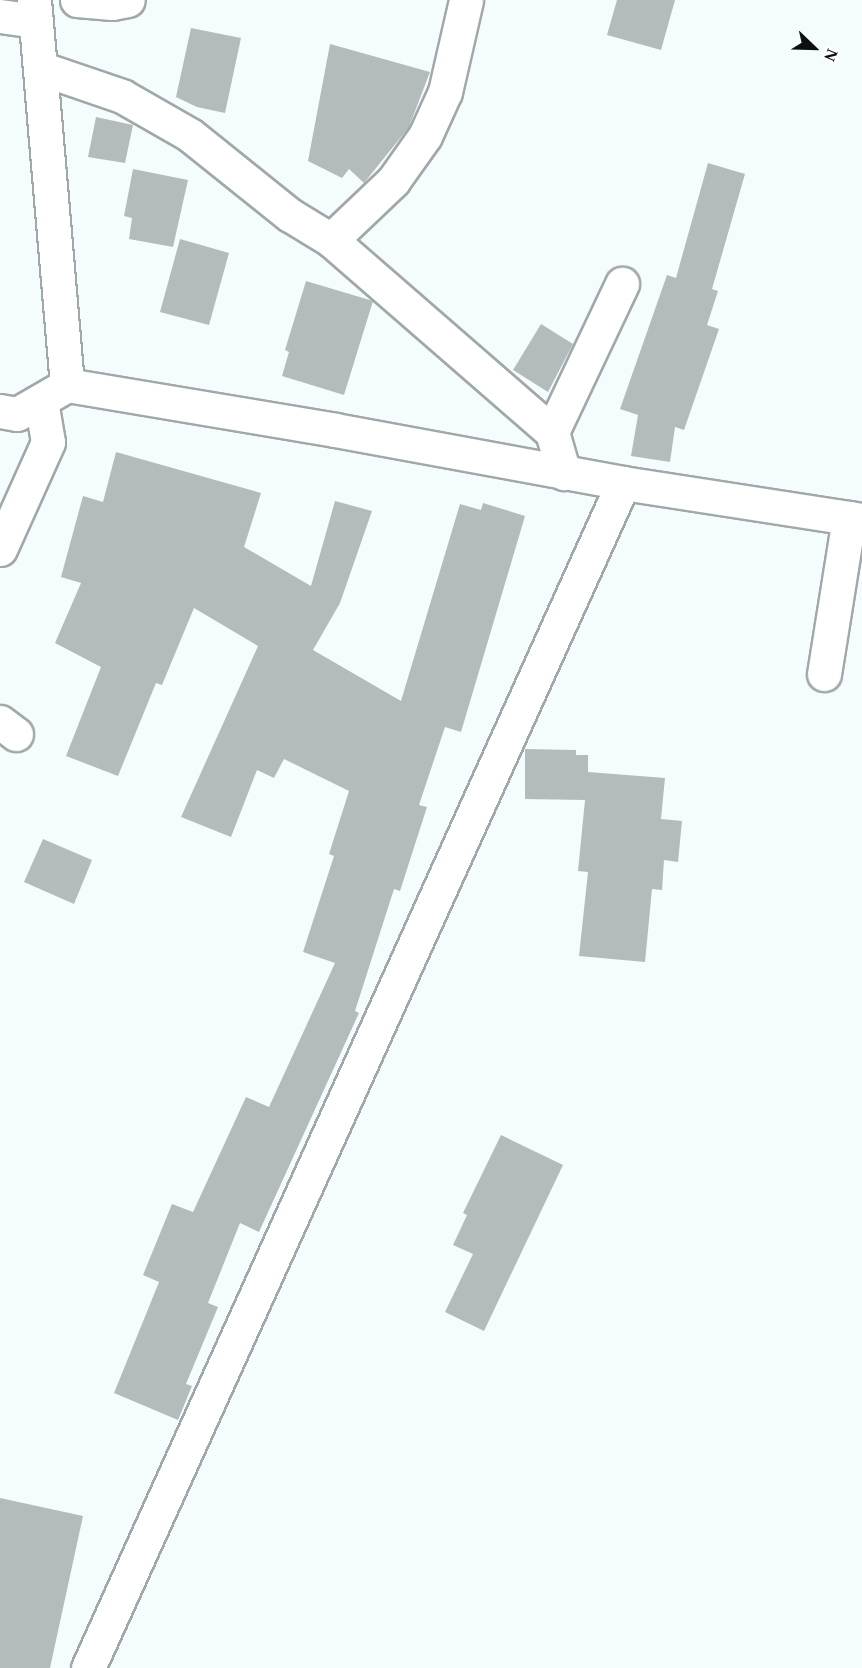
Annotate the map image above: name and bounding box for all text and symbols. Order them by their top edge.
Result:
north arrow [784,18,844,78]
text: N [821,47,841,64]

